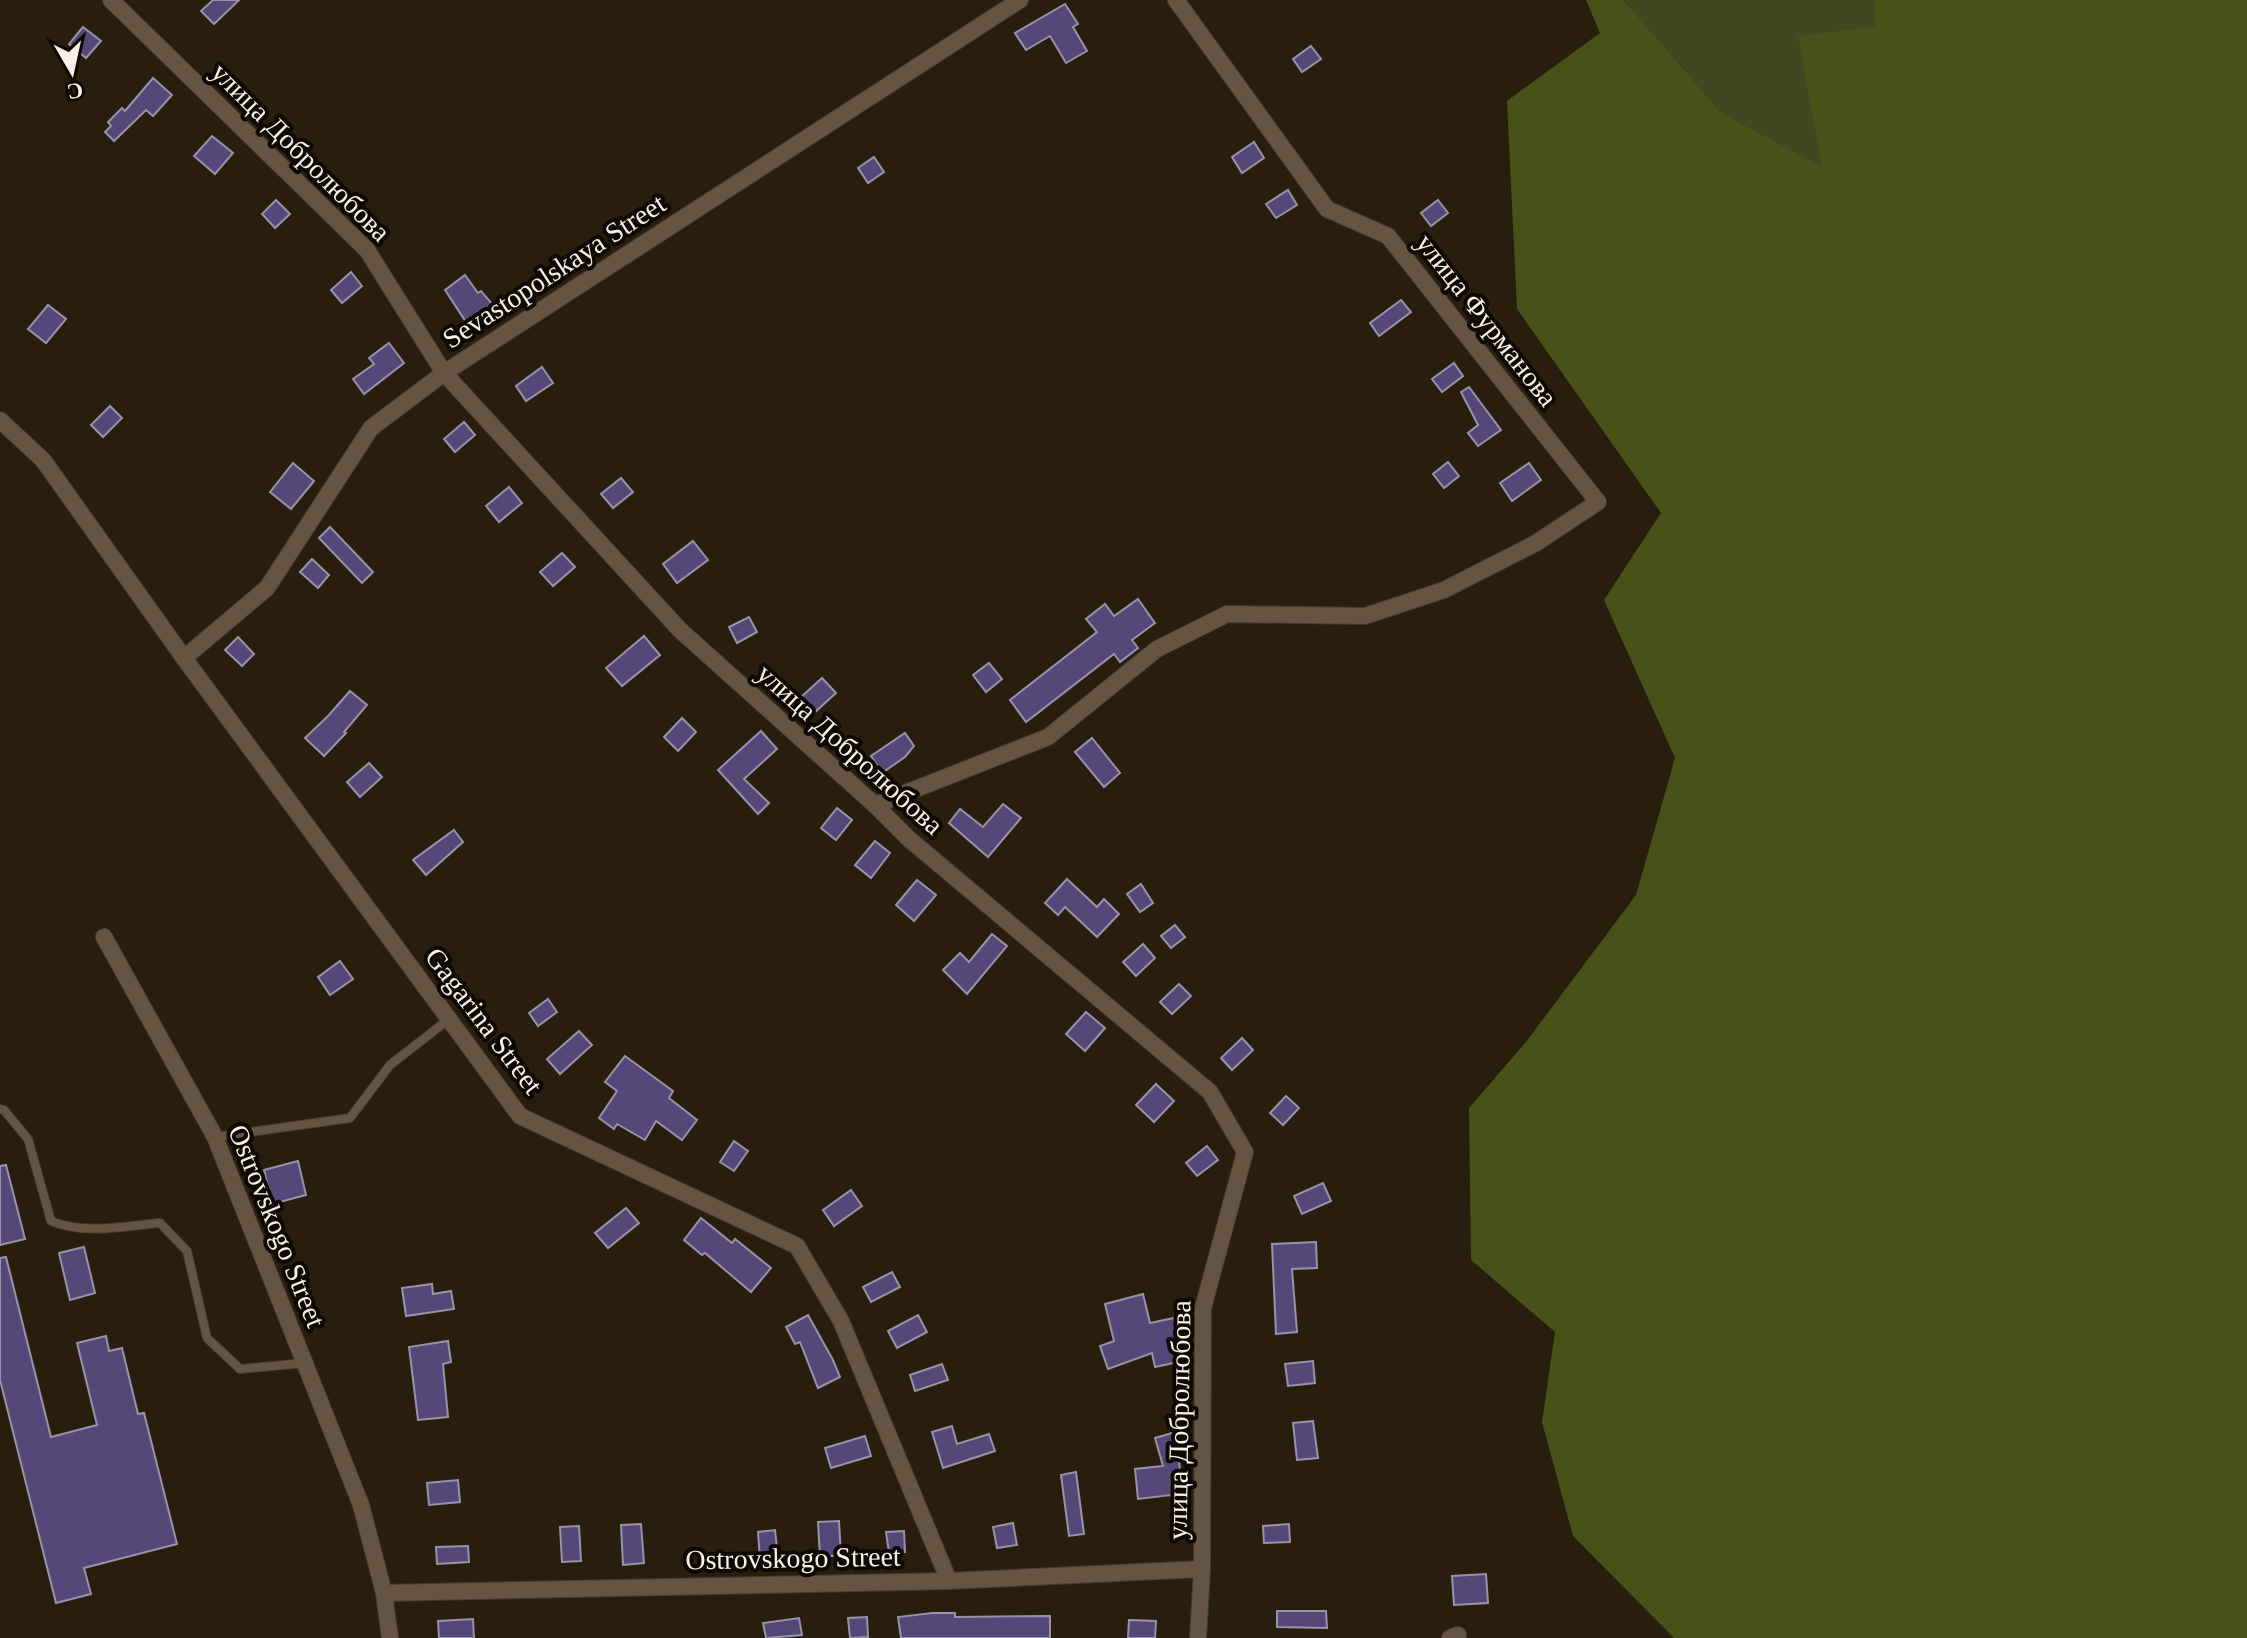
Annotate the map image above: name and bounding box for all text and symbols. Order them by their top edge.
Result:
north arrow [32,32,112,112]
street label: улица Добролюбова [205,56,397,248]
text: С [65,78,85,105]
street label: Sevastopolskaya Street [437,187,671,355]
street label: улица Фурманова [1410,228,1564,413]
street label: улица Добролюбова [751,657,950,841]
street label: Gagarina Street [419,942,549,1100]
street label: Ostrovskogo Street [222,1120,332,1332]
street label: улица Добролюбова [1161,1299,1197,1540]
street label: Ostrovskogo Street [685,1541,901,1575]

